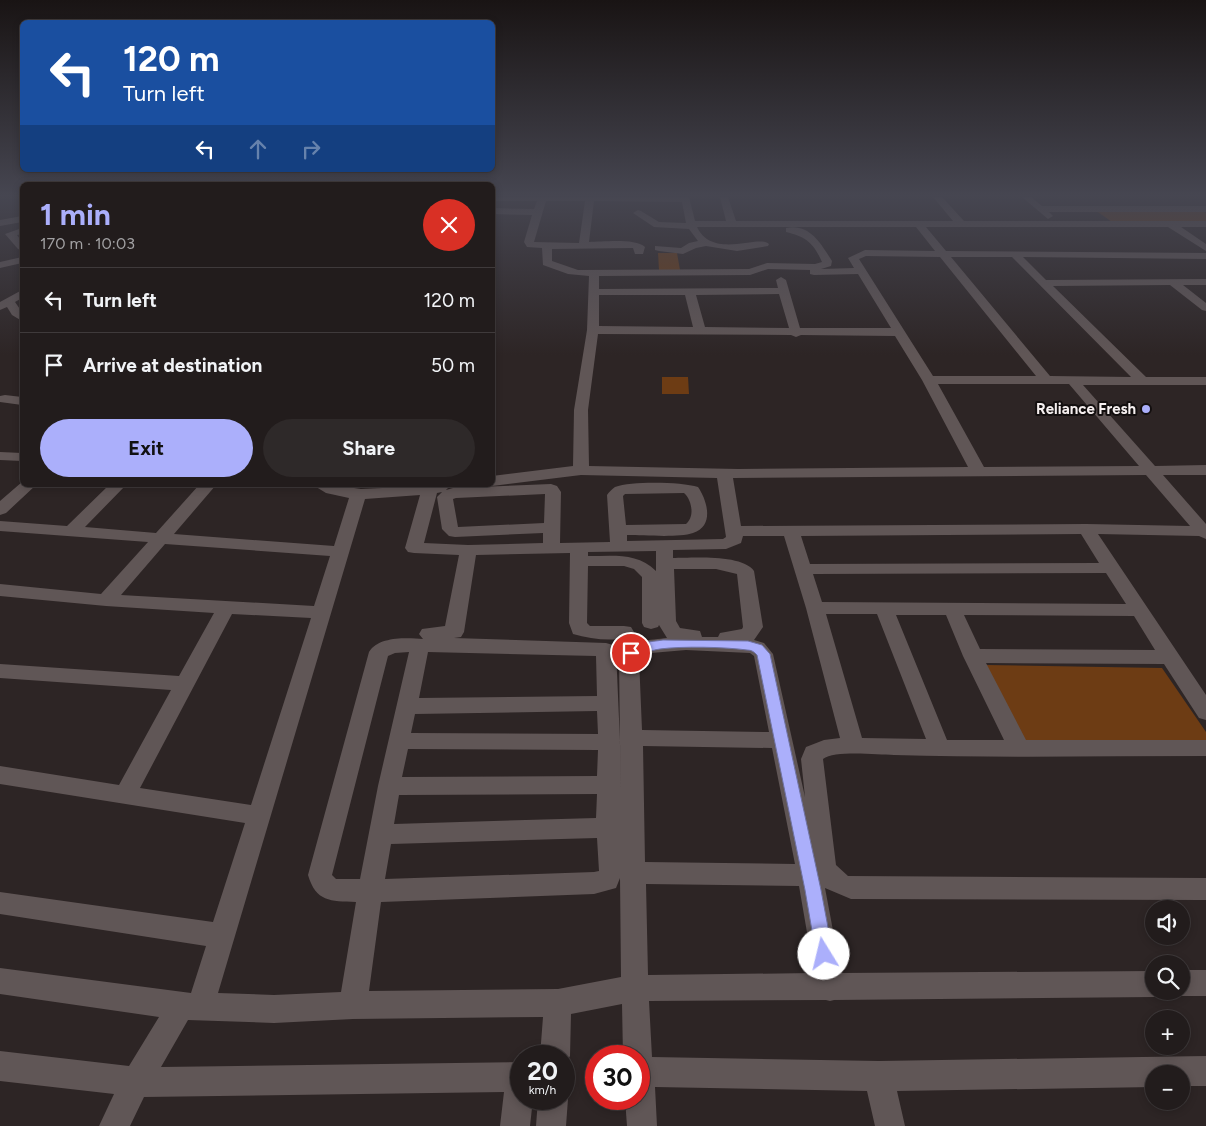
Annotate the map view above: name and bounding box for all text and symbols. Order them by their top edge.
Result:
text: 120 m [123,38,220,80]
icon: left [40,40,105,105]
text: Turn left [123,80,205,107]
icon: left [191,135,219,163]
icon: ahead [244,135,272,163]
icon: right [297,135,325,163]
text: 1 min [40,196,111,233]
button: close [423,199,475,251]
text: 170 m · 10:03 [40,234,135,253]
icon: left [40,286,68,314]
text: Turn left [83,289,157,312]
text: 120 m [423,289,475,312]
icon: arrive [40,351,68,379]
text: Arrive at destination [83,354,262,377]
text: 50 m [431,354,475,377]
place label: Reliance Fresh [1036,400,1136,418]
marker: Reliance Fresh [1140,403,1152,415]
button: Exit [40,419,253,477]
button: Share [263,419,475,477]
pin [610,632,652,674]
icon: arrive [617,639,645,667]
map controls [1145,900,1190,1110]
button: sound [1145,900,1190,945]
position arrow [797,927,849,979]
button: search [1145,955,1190,1000]
button: + [1145,1010,1190,1055]
speed limit sign: 30 [585,1045,650,1110]
text: 20 [527,1056,558,1086]
button: − [1145,1065,1190,1110]
text: km/h [529,1083,556,1097]

